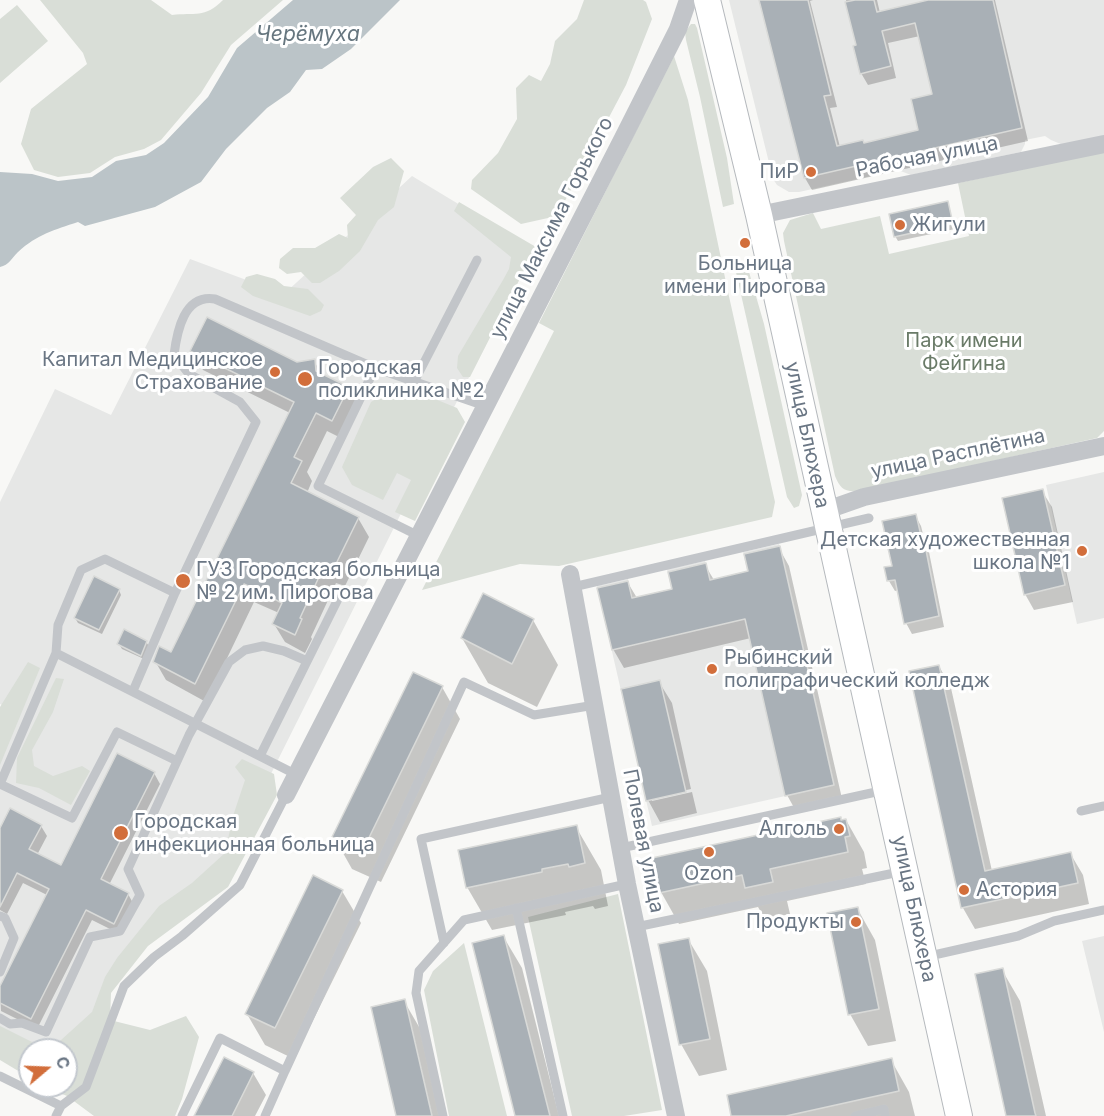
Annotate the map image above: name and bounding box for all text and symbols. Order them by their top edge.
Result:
water label: Черёмуха [256,22,360,48]
street label: улица Максима Горького [486,113,618,343]
street label: Рабочая улица [854,131,1000,183]
place label: ПиР [760,160,799,184]
marker: ПиР [804,165,818,179]
place label: Жигули [912,213,986,237]
marker: Жигули [893,218,907,232]
marker: Больница имени Пирогова [738,236,752,250]
place label: Больница имени Пирогова [664,252,826,299]
park label: Парк имени Фейгина [905,329,1023,376]
place label: Капитал Медицинское Страхование [42,348,263,395]
place label: Городская поликлиника №2 [318,356,485,403]
street label: улица Блюхера [780,360,834,510]
marker: Капитал Медицинское Страхование [268,365,282,379]
marker: Городская поликлиника №2 [296,370,314,388]
street label: улица Расплётина [869,424,1047,484]
place label: Детская художественная школа №1 [820,528,1070,575]
marker: Детская художественная школа №1 [1075,544,1089,558]
place label: ГУЗ Городская больница № 2 им. Пирогова [196,558,440,605]
marker: ГУЗ Городская больница № 2 им. Пирогова [174,572,192,590]
place label: Рыбинский полиграфический колледж [724,646,990,693]
marker: Рыбинский полиграфический колледж [705,662,719,676]
street label: Полевая улица [617,767,669,915]
place label: Городская инфекционная больница [134,810,375,857]
place label: Алголь [759,817,827,841]
marker: Алголь [832,822,846,836]
marker: Городская инфекционная больница [112,824,130,842]
street label: улица Блюхера [887,834,941,984]
marker: Ozon [702,845,716,859]
place label: Ozon [684,862,734,886]
place label: Астория [976,878,1057,902]
marker: Астория [957,883,971,897]
place label: Продукты [746,910,844,934]
marker: Продукты [849,915,863,929]
north arrow [18,1038,78,1098]
text: С [52,1054,75,1072]

